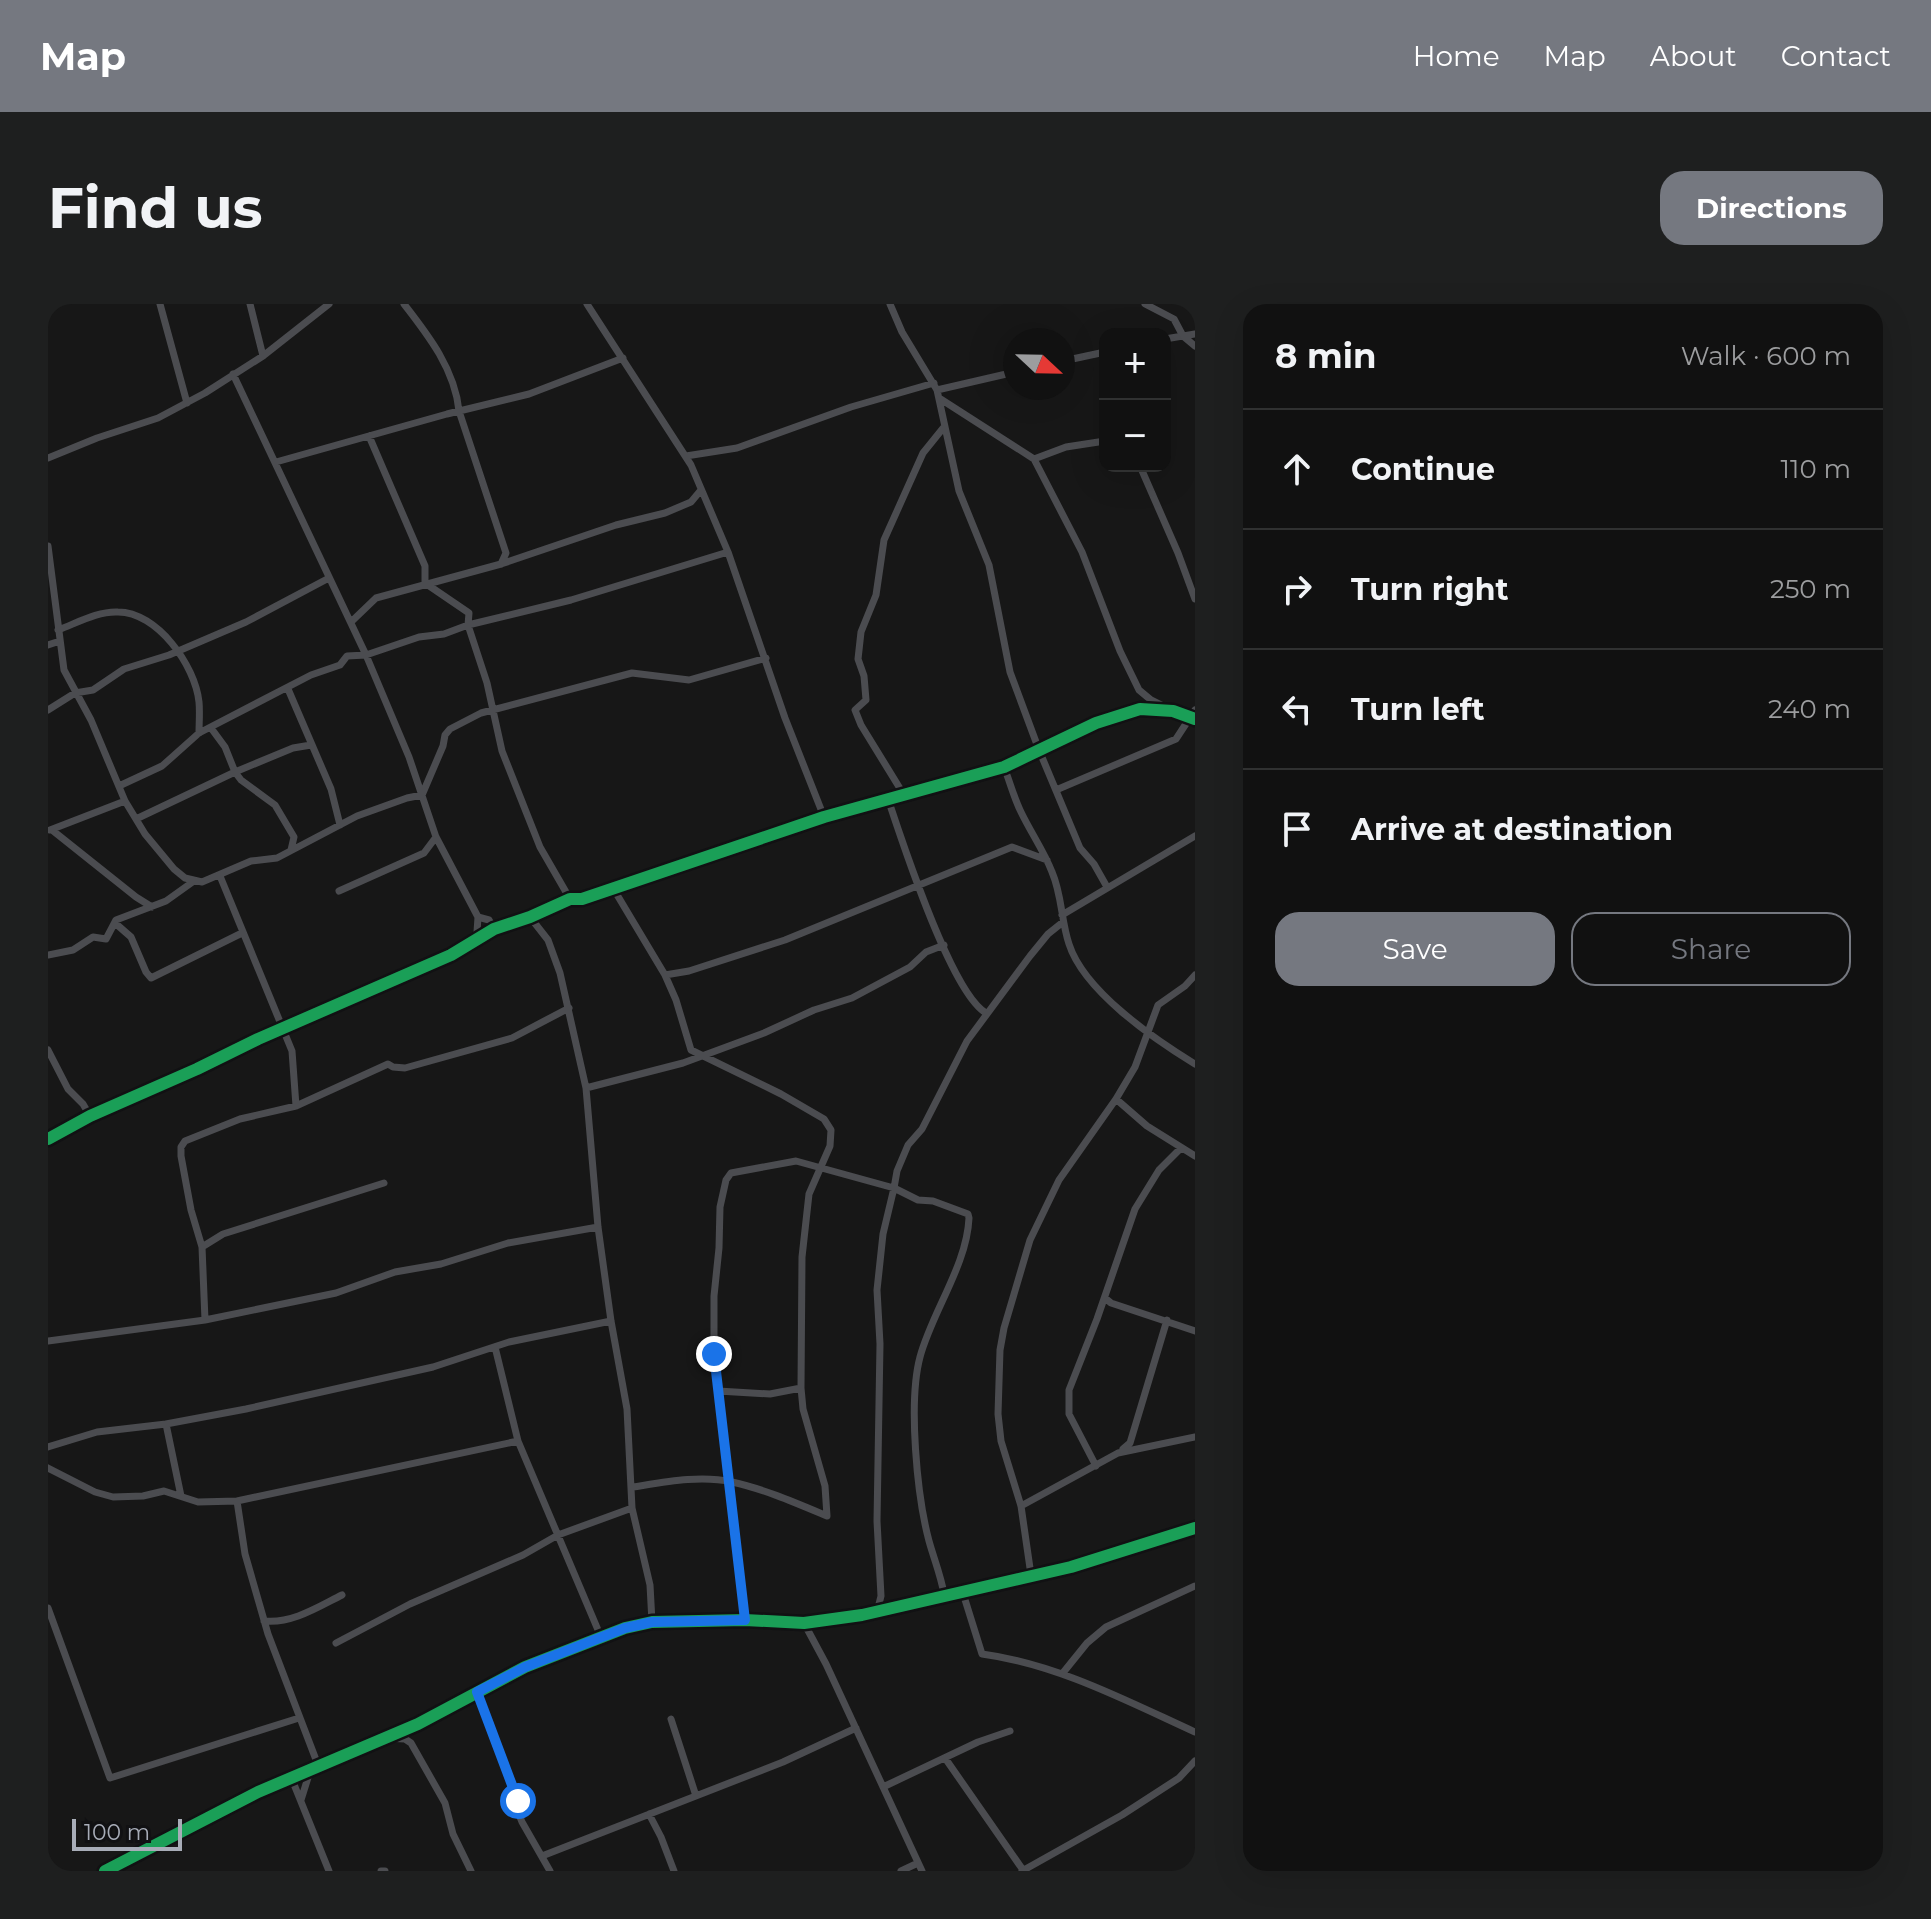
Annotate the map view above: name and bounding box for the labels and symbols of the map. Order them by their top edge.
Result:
north arrow [1003,328,1075,400]
route end [696,1336,732,1372]
route start [500,1783,536,1819]
scale bar [72,1815,182,1851]

